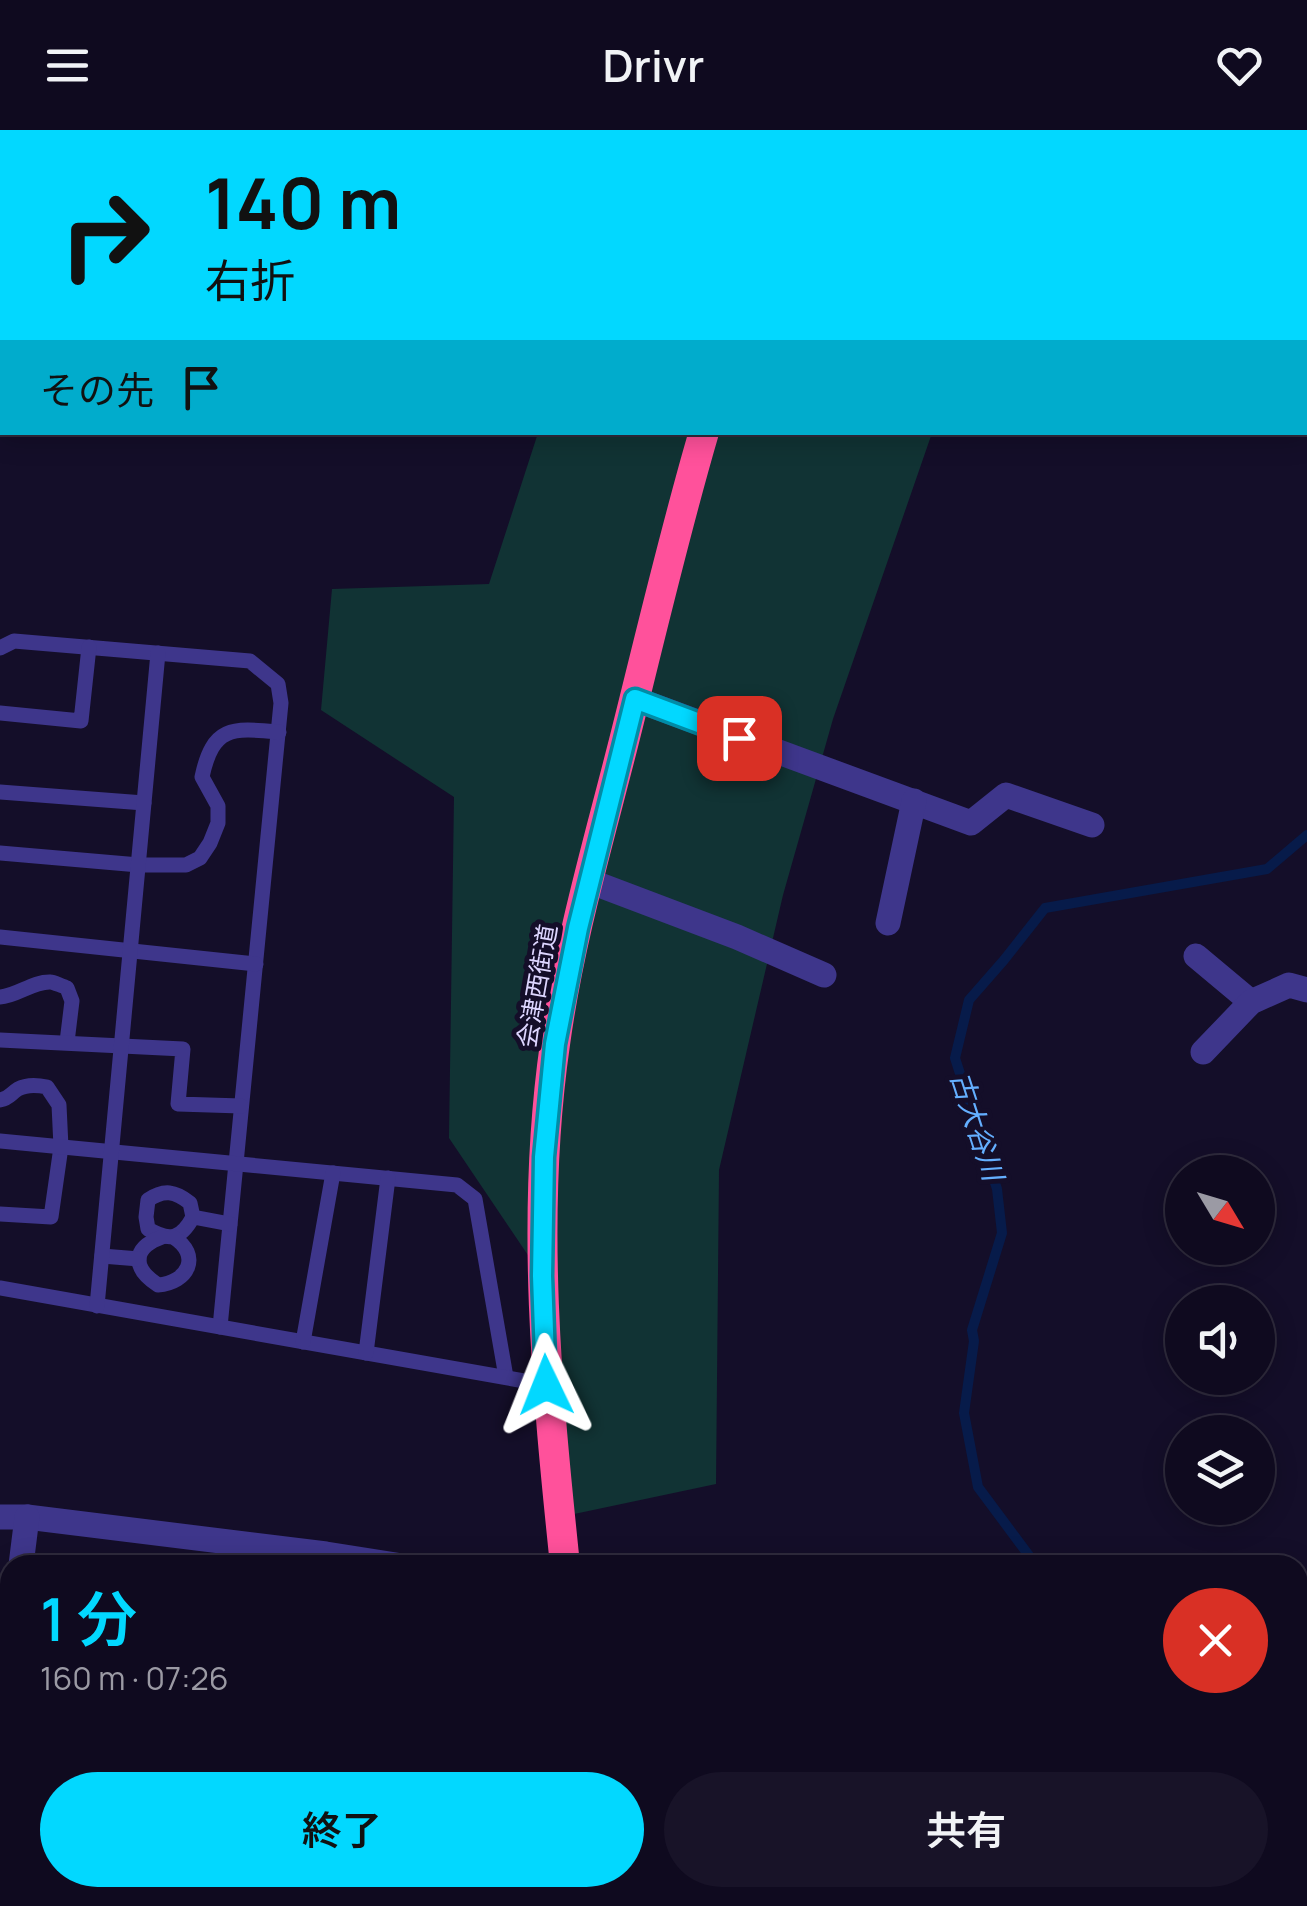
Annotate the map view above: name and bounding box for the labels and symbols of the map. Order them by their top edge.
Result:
pin [697,696,782,781]
street label: 会津西街道 [508,921,565,1051]
water label: 古大谷川 [943,1067,1014,1188]
north arrow [1165,1155,1275,1265]
position arrow [494,1333,598,1437]

